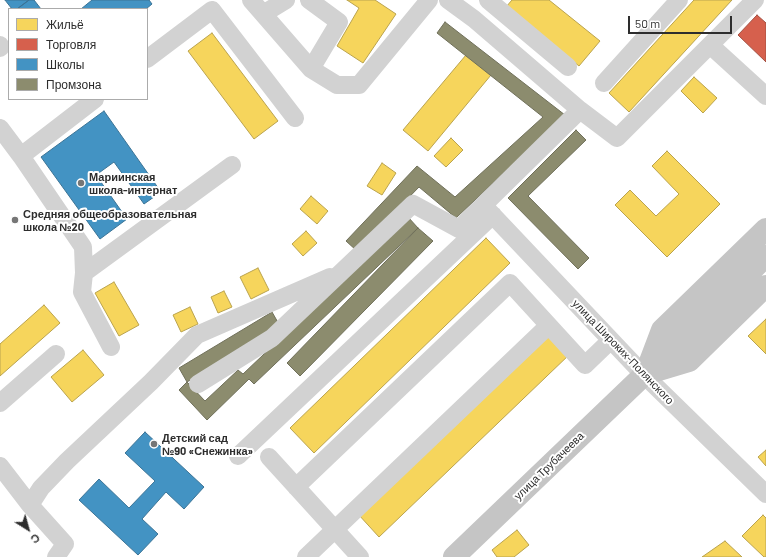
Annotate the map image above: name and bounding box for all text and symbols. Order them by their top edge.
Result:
legend [8,8,148,100]
scale bar [630,8,734,34]
text: 50 m [635,16,660,30]
text: Жильё [46,17,84,31]
text: Торговля [46,37,96,51]
text: Школы [46,57,84,71]
text: Промзона [46,77,101,91]
place label: Мариинская школа-интернат [89,170,177,196]
marker: Мариинская школа-интернат [76,178,86,188]
place label: Средняя общеобразовательная школа №20 [23,207,197,233]
marker: Средняя общеобразовательная школа №20 [10,215,20,225]
street label: улица Широких-Полянского [569,297,677,407]
street label: улица Трубачеева [511,429,587,503]
place label: Детский сад №90 «Снежинка» [162,431,253,457]
marker: Детский сад №90 «Снежинка» [149,439,159,449]
north arrow [8,509,48,549]
text: С [28,531,43,547]

